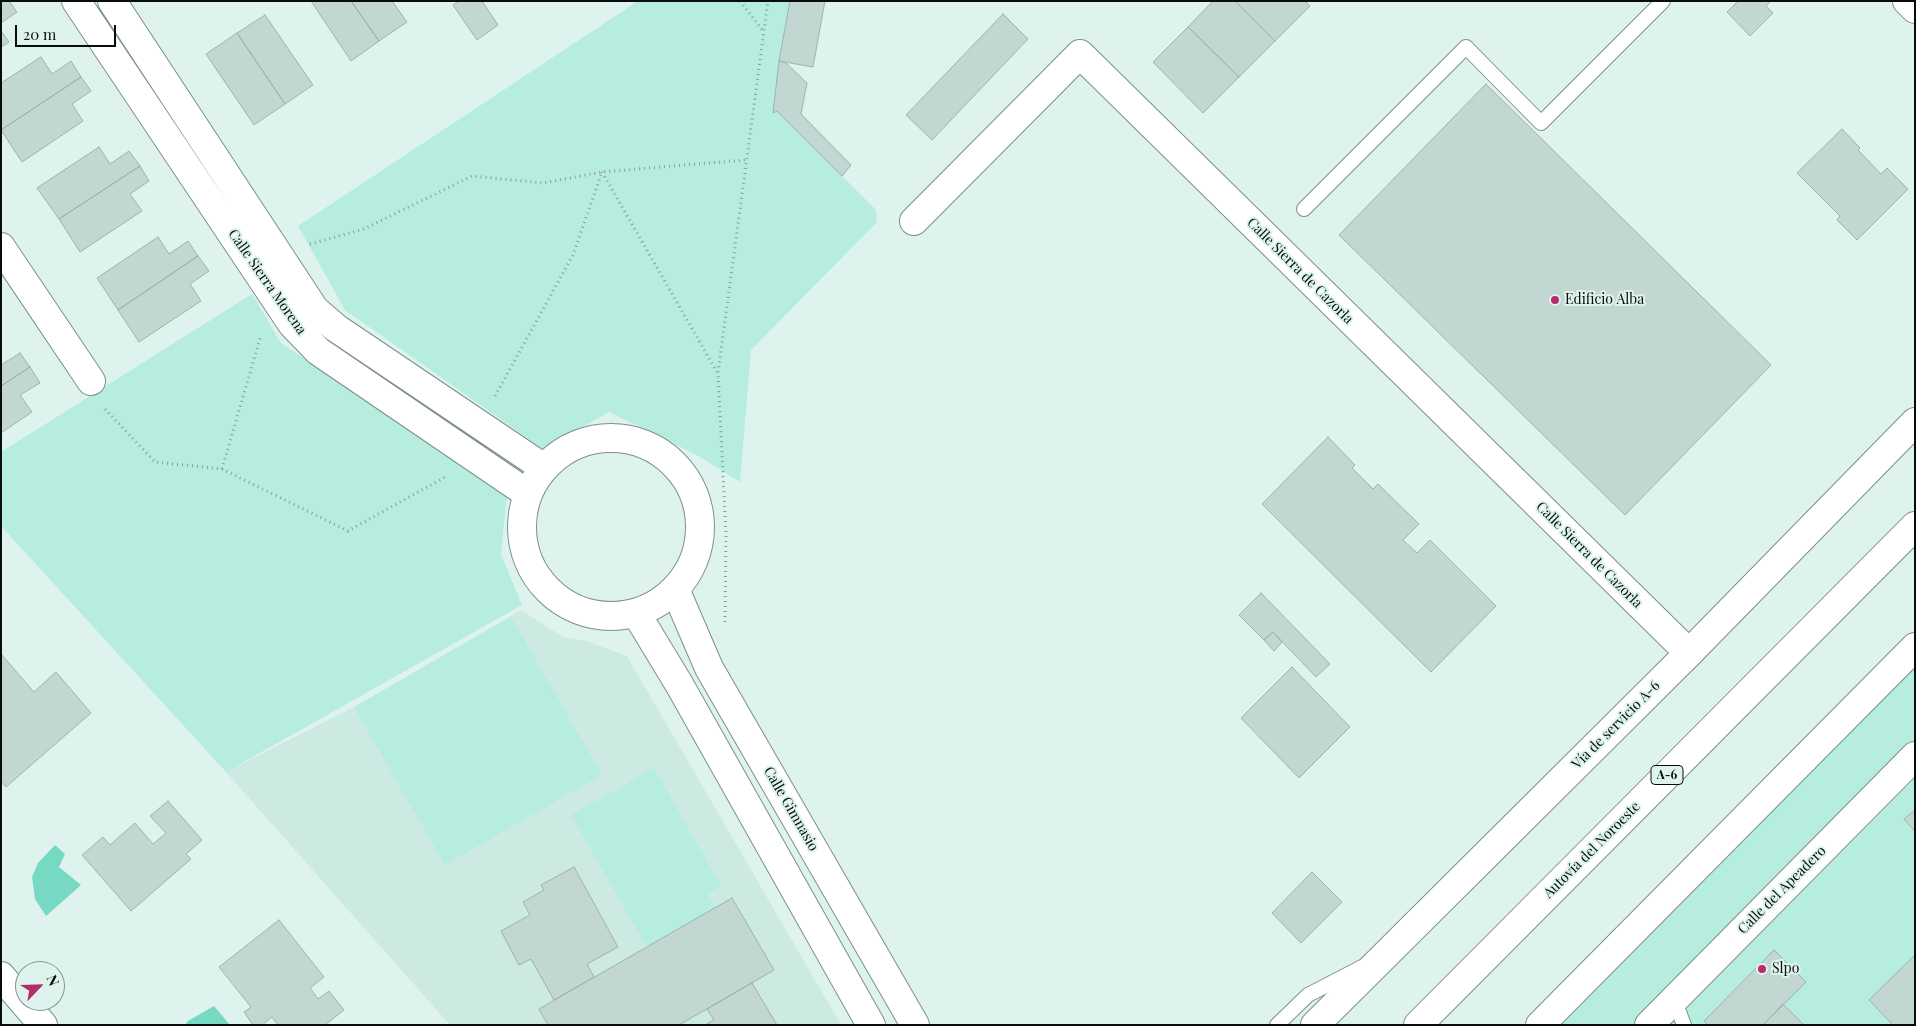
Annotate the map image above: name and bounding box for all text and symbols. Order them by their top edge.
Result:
scale bar [18,15,119,47]
text: 20 m [23,24,56,44]
street label: Calle Sierra de Cazorla [1243,214,1357,328]
street label: Calle Sierra Morena [224,226,310,338]
place label: Edificio Alba [1565,292,1644,308]
marker: Edificio Alba [1549,294,1561,306]
street label: Calle Sierra de Cazorla [1532,498,1646,612]
street label: Vía de servicio A-6 [1568,677,1664,773]
street label: Calle Gimnasio [760,764,822,854]
road number: A-6 [1651,766,1683,784]
street label: Autovía del Noroeste [1540,798,1644,902]
street label: Calle del Apeadero [1734,842,1830,938]
north arrow [15,961,65,1011]
place label: Slpo [1772,961,1799,977]
marker: Slpo [1756,963,1768,975]
text: N [43,972,64,989]

